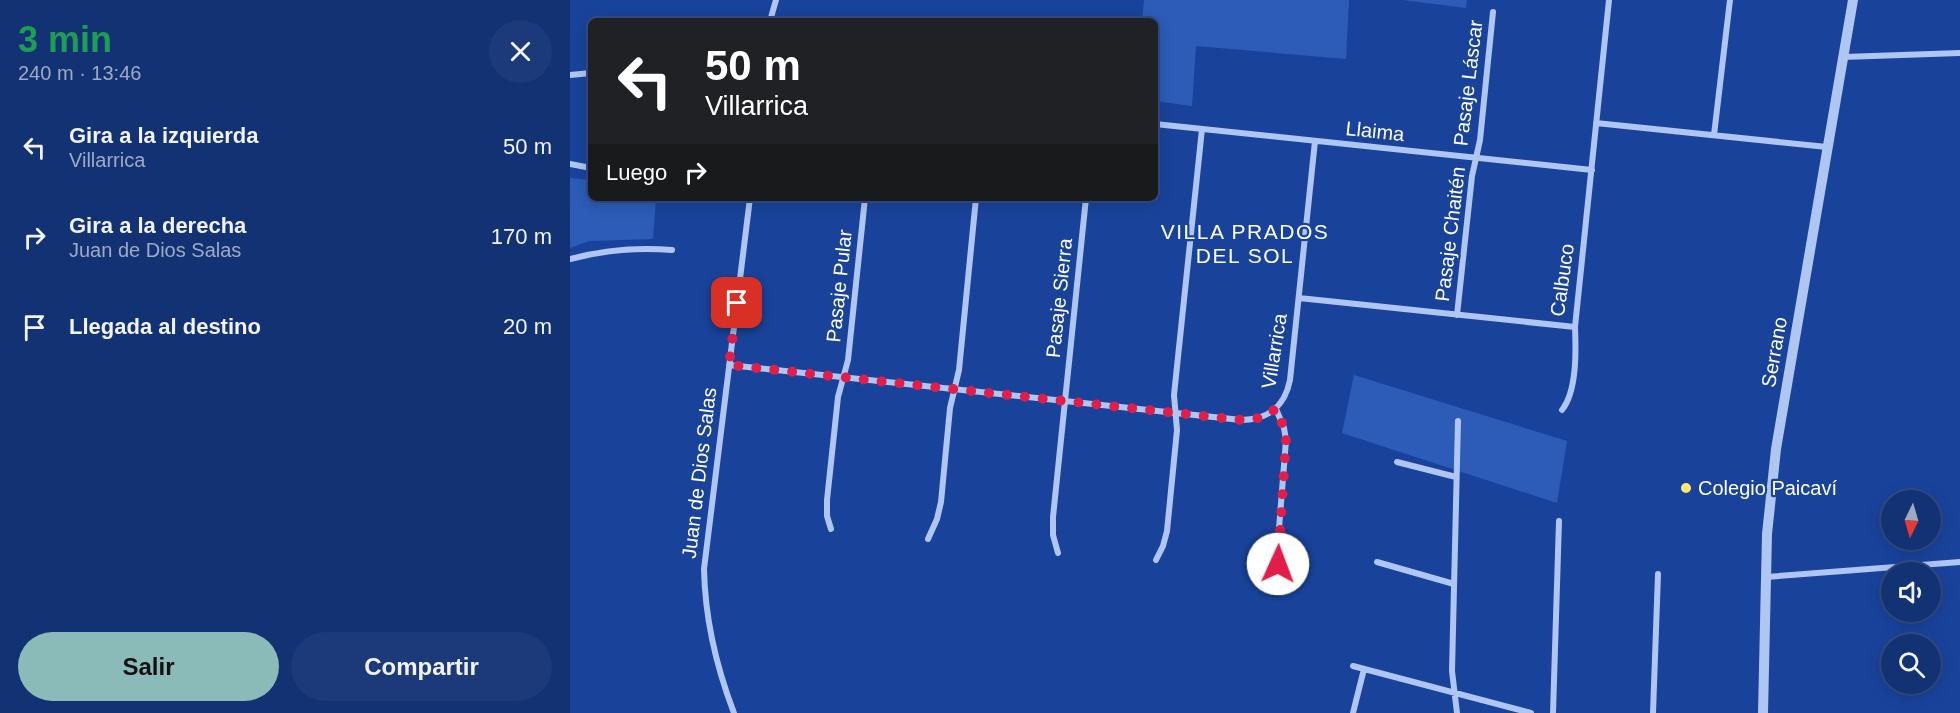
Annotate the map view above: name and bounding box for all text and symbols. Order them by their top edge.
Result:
street label: Pasaje Láscar [1449,18,1487,147]
text: 3 min [18,19,112,60]
button: close [489,20,552,83]
icon: left [606,42,684,120]
text: 50 m [705,42,801,89]
text: 240 m · 13:46 [18,62,141,84]
text: Villarrica [705,91,808,121]
street label: Llaima [1345,117,1406,145]
text: Gira a la izquierda [69,123,259,148]
icon: left [18,131,51,164]
text: 50 m [503,134,552,159]
text: Villarrica [69,149,145,171]
icon: right [679,156,712,189]
text: Luego [606,160,667,185]
street label: Pasaje Chaitén [1431,165,1469,303]
text: Gira a la derecha [69,213,246,238]
district label: VILLA PRADOS DEL SOL [1161,220,1329,267]
icon: right [18,221,51,254]
text: 170 m [491,224,552,249]
street label: Pasaje Pular [822,228,856,344]
street label: Pasaje Sierra [1042,236,1076,359]
text: Juan de Dios Salas [69,239,241,261]
street label: Calbuco [1546,242,1578,318]
pin [711,277,762,328]
icon: arrive [720,286,753,319]
icon: arrive [18,311,51,344]
street label: Villarrica [1257,311,1291,390]
text: Llegada al destino [69,314,261,339]
text: 20 m [503,314,552,339]
street label: Serrano [1757,315,1791,389]
street label: Juan de Dios Salas [678,386,720,560]
place label: Colegio Paicaví [1698,477,1837,499]
marker: Colegio Paicaví [1679,481,1693,495]
north arrow [1881,490,1941,550]
map controls [1881,490,1941,694]
position arrow [1246,532,1310,596]
button: sound [1881,562,1941,622]
button: Salir [18,632,279,701]
button: Compartir [291,632,552,701]
button: search [1881,634,1941,694]

